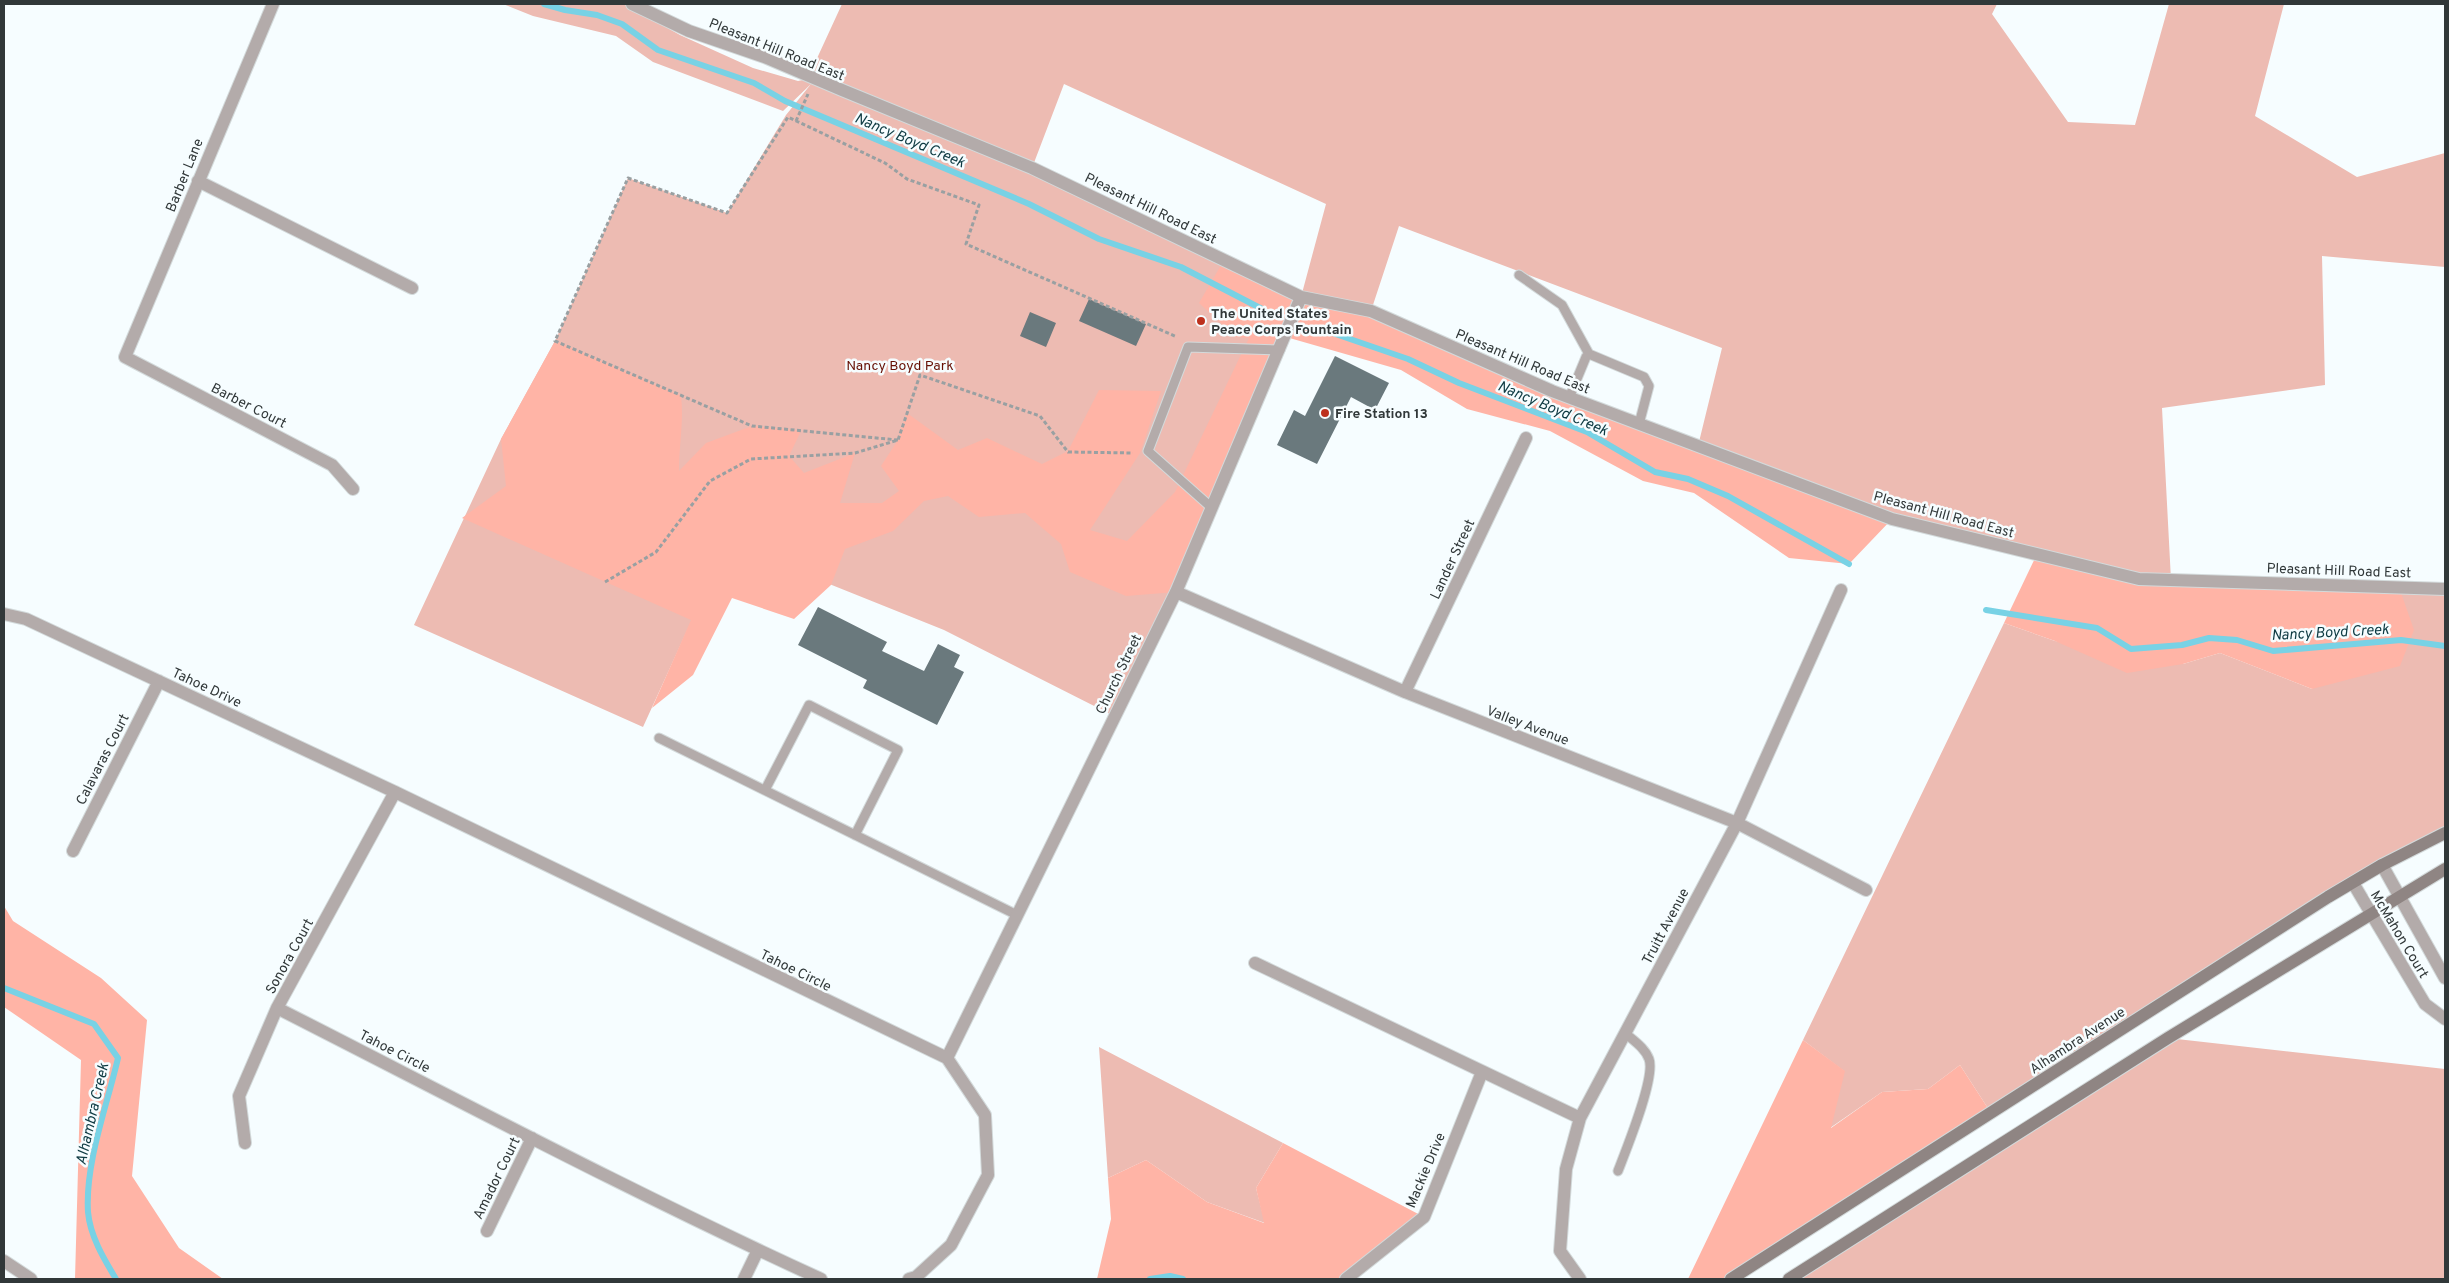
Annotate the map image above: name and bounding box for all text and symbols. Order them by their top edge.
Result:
street label: Pleasant Hill Road East [706,15,847,85]
water label: Nancy Boyd Creek [851,110,968,173]
street label: Barber Lane [163,136,208,215]
street label: Pleasant Hill Road East [1082,170,1219,249]
place label: The United States Peace Corps Fountain [1211,306,1352,339]
marker: The United States Peace Corps Fountain [1195,315,1207,327]
street label: Pleasant Hill Road East [1453,326,1592,398]
park label: Nancy Boyd Park [846,358,954,375]
water label: Nancy Boyd Creek [1494,378,1611,441]
street label: Barber Court [208,380,289,433]
place label: Fire Station 13 [1335,406,1428,423]
marker: Fire Station 13 [1319,407,1331,419]
street label: Pleasant Hill Road East [1872,489,2016,542]
street label: Lander Street [1427,517,1479,602]
street label: Pleasant Hill Road East [2266,560,2412,583]
water label: Nancy Boyd Creek [2271,621,2390,646]
street label: Church Street [1093,632,1146,717]
street label: Tahoe Drive [169,665,244,712]
street label: Valley Avenue [1484,703,1571,750]
street label: Calavaras Court [73,711,134,808]
street label: Truitt Avenue [1639,886,1693,968]
street label: McMahon Court [2366,888,2432,982]
street label: Sonora Court [263,916,318,997]
street label: Tahoe Circle [757,947,834,996]
street label: Alhambra Avenue [2027,1004,2129,1078]
street label: Tahoe Circle [356,1027,433,1077]
water label: Alhambra Creek [73,1061,115,1167]
street label: Mackie Drive [1403,1130,1450,1211]
street label: Amador Court [470,1135,525,1222]

